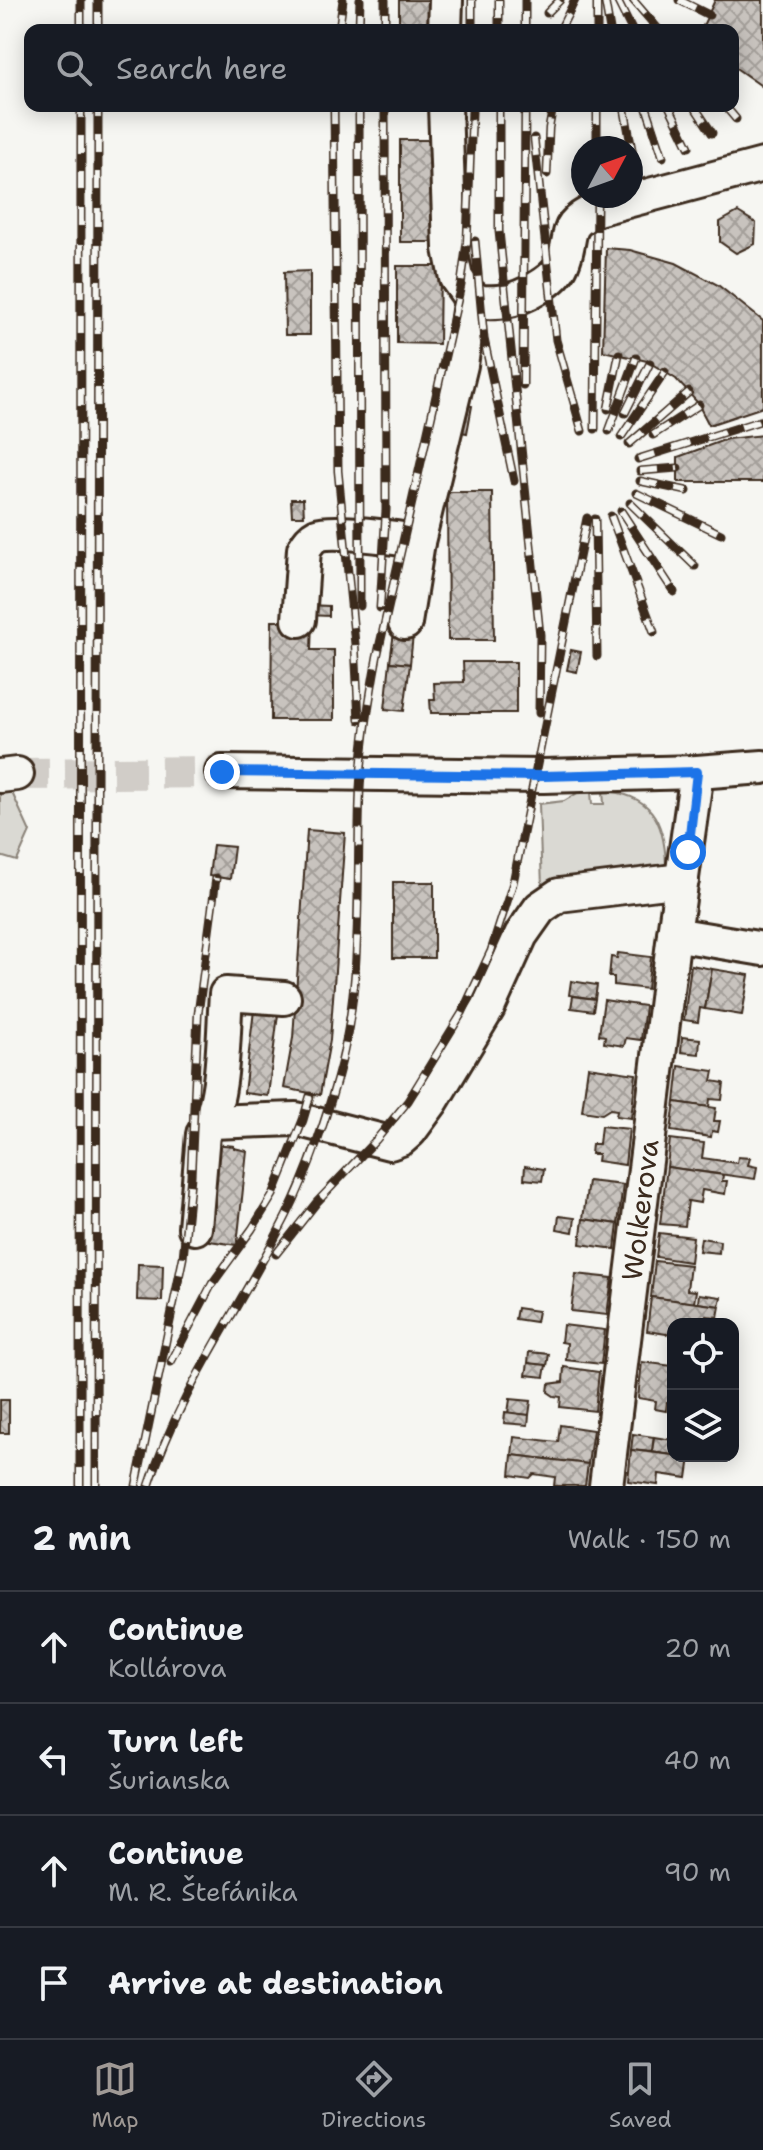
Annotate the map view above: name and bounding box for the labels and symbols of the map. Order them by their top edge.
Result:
north arrow [571,136,643,208]
route end [204,754,240,790]
route start [670,834,706,870]
street label: Wolkerova [612,1137,668,1283]

